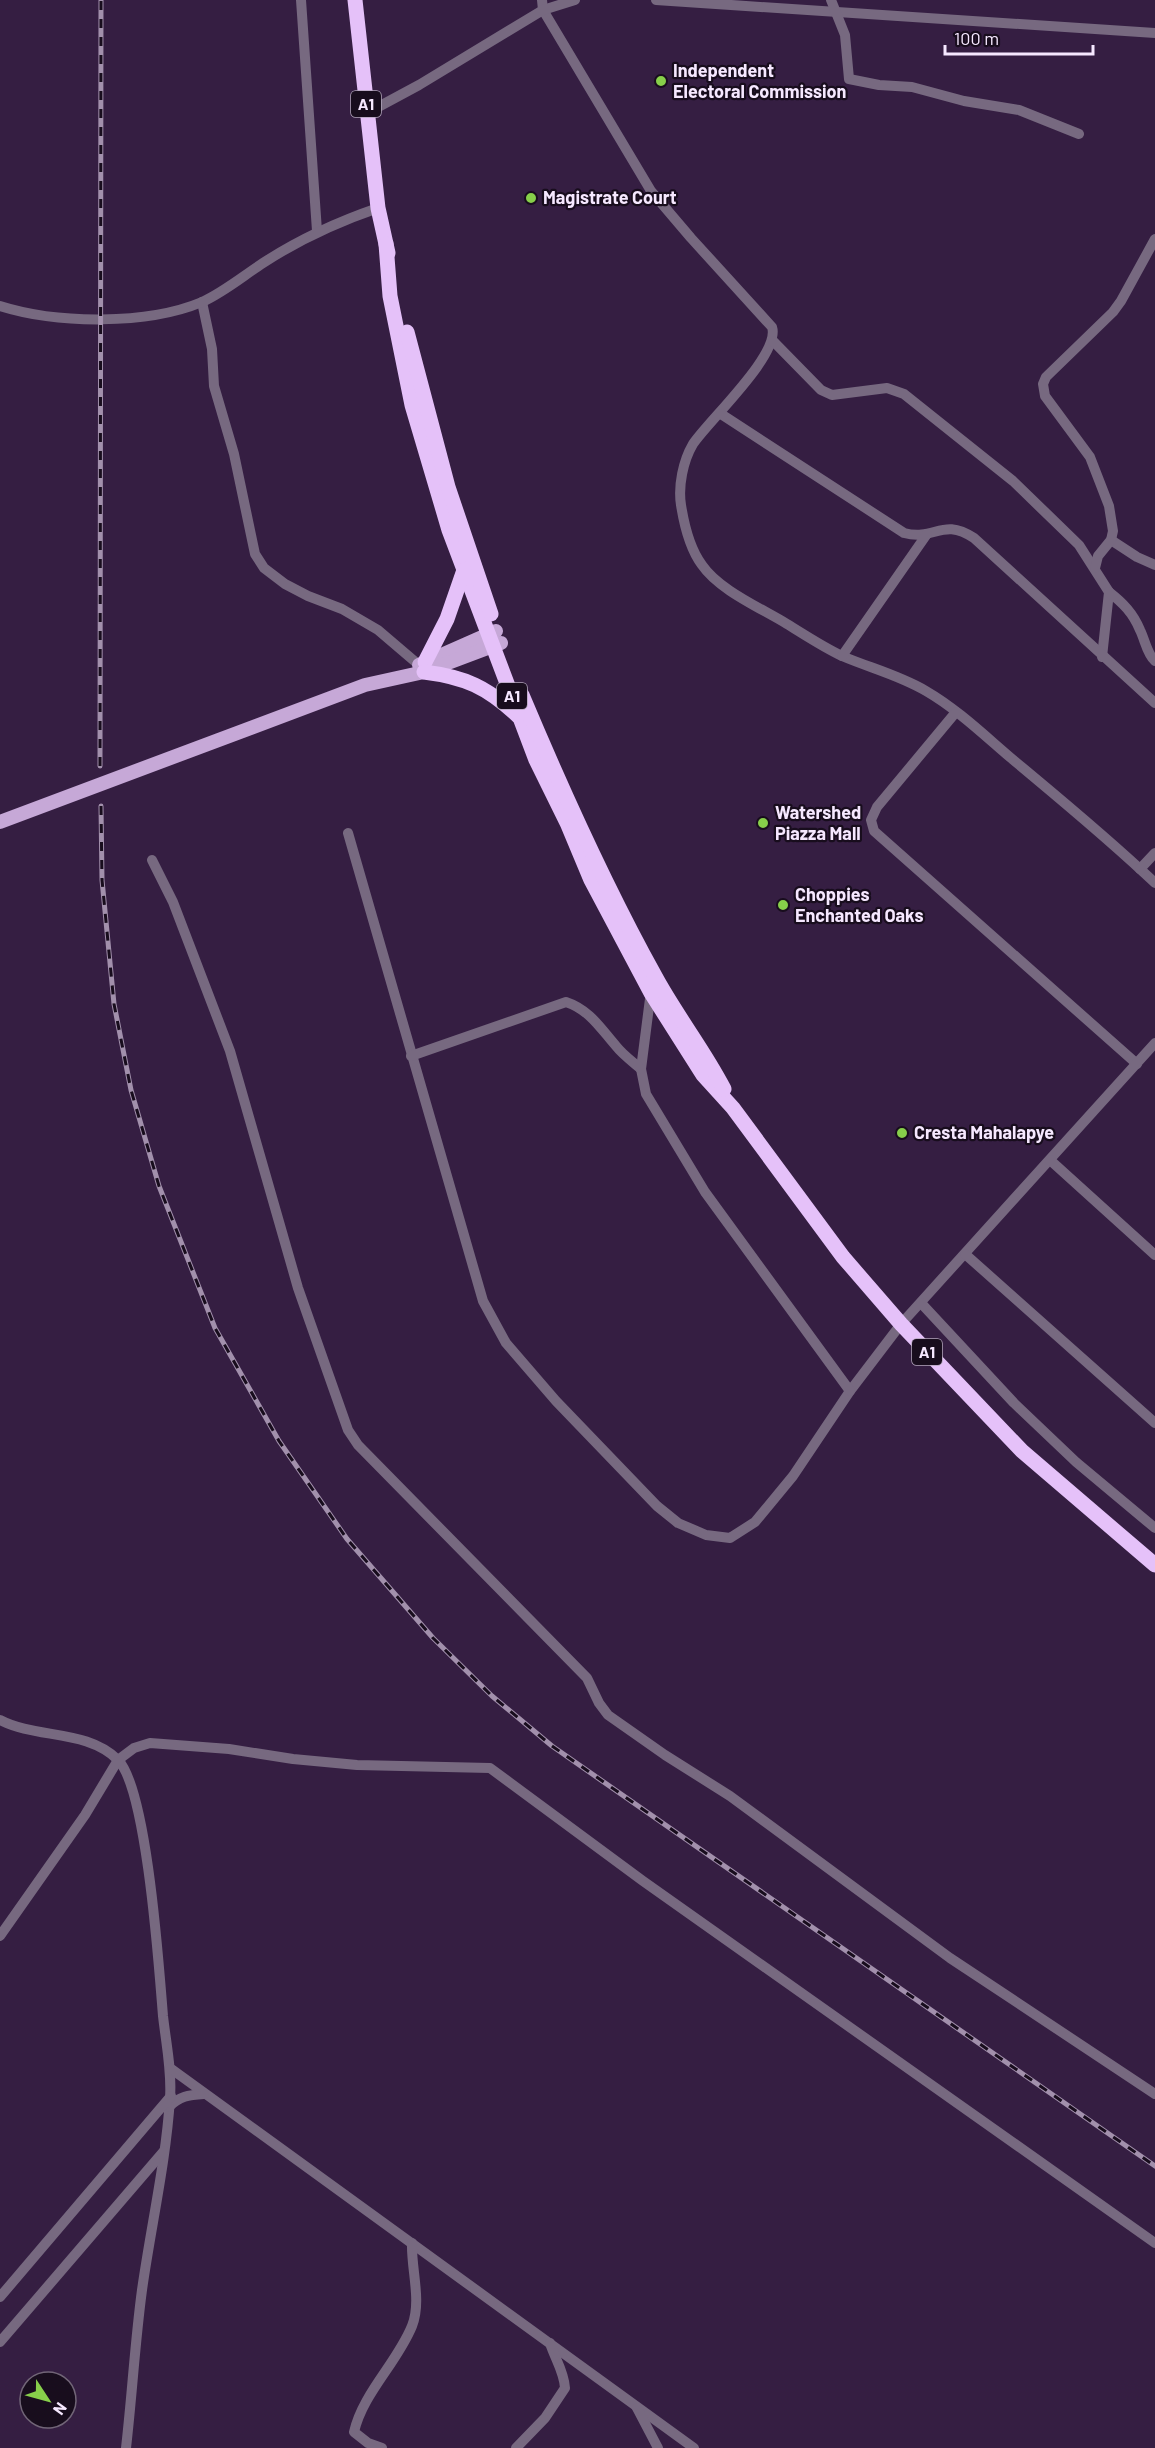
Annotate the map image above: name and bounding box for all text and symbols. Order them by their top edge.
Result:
scale bar [945,18,1094,56]
text: 100 m [954,27,999,49]
place label: Independent Electoral Commission [673,59,846,102]
marker: Independent Electoral Commission [654,74,668,88]
road number: A1 [351,91,381,117]
place label: Magistrate Court [543,186,677,208]
marker: Magistrate Court [524,191,538,205]
road number: A1 [497,683,527,709]
place label: Watershed Piazza Mall [775,801,861,844]
marker: Watershed Piazza Mall [756,816,770,830]
place label: Choppies Enchanted Oaks [795,883,924,926]
marker: Choppies Enchanted Oaks [776,898,790,912]
place label: Cresta Mahalapye [914,1121,1054,1143]
marker: Cresta Mahalapye [895,1126,909,1140]
road number: A1 [912,1339,942,1365]
north arrow [18,2370,78,2430]
text: N [50,2399,71,2419]

